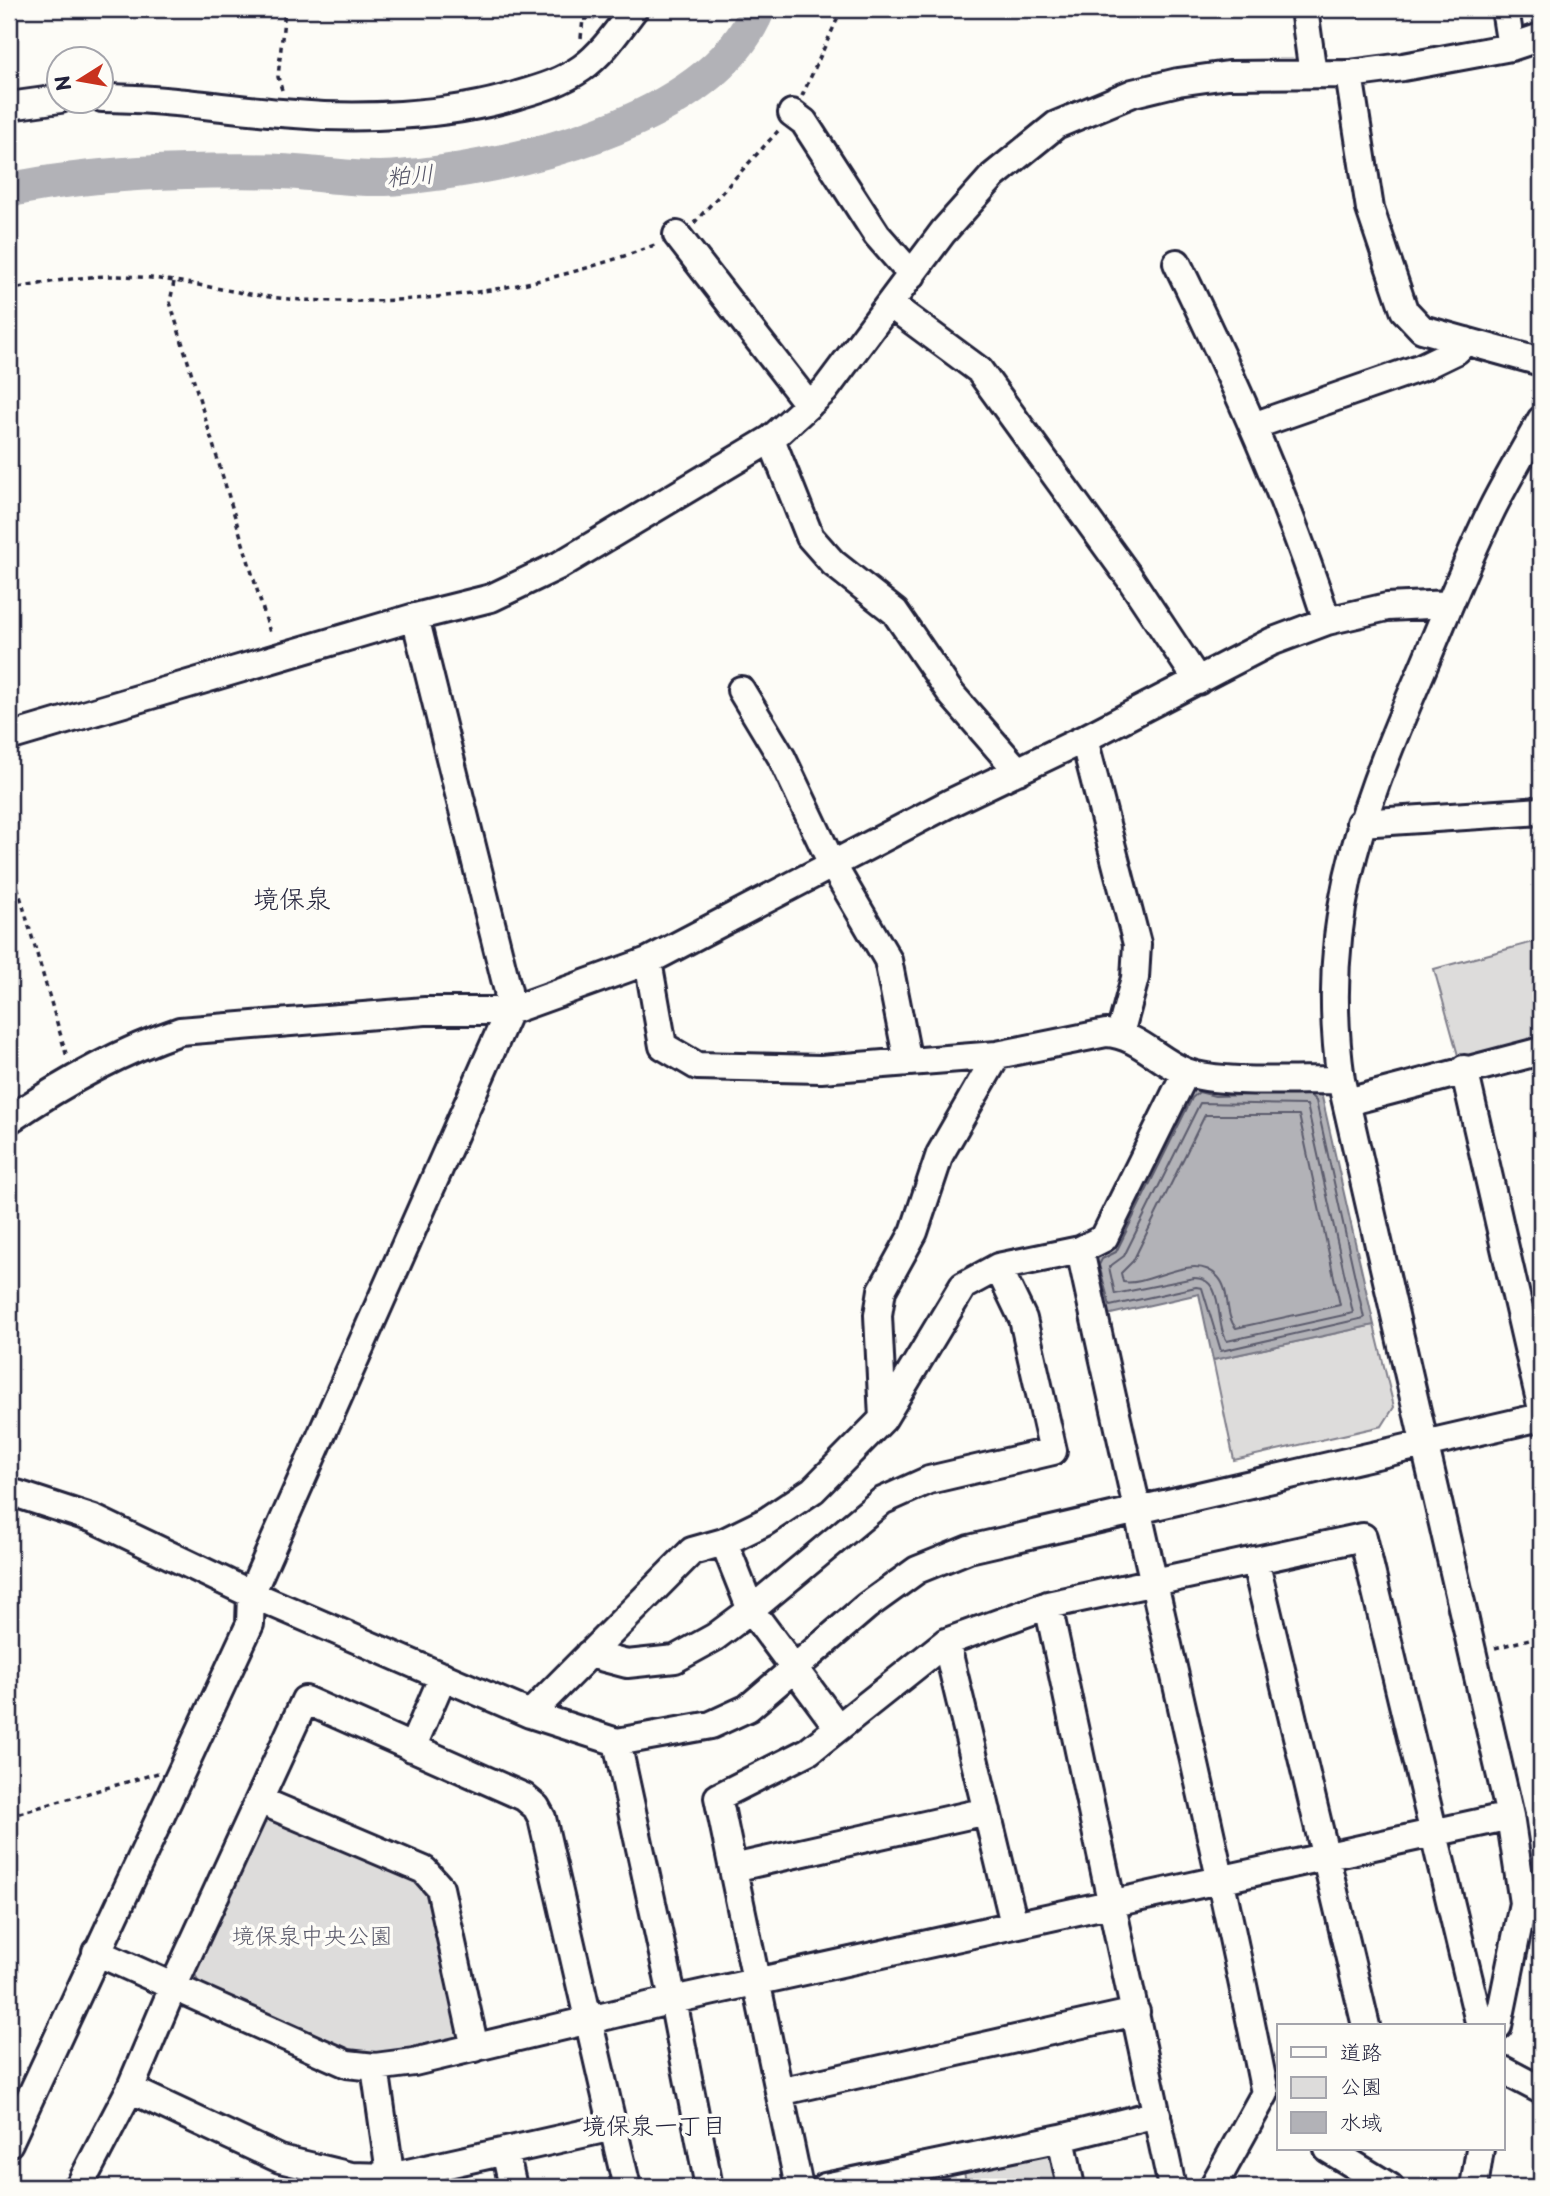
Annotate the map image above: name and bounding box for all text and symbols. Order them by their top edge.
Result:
north arrow [46,46,116,116]
text: N [47,73,78,93]
water label: 粕川 [385,154,435,194]
district label: 境保泉 [253,878,331,917]
park label: 境保泉中央公園 [232,1917,393,1952]
legend [1277,2024,1504,2150]
text: 道路 [1340,2035,1382,2067]
text: 公園 [1340,2069,1382,2101]
text: 水域 [1340,2105,1382,2137]
district label: 境保泉一丁目 [582,2106,726,2142]

